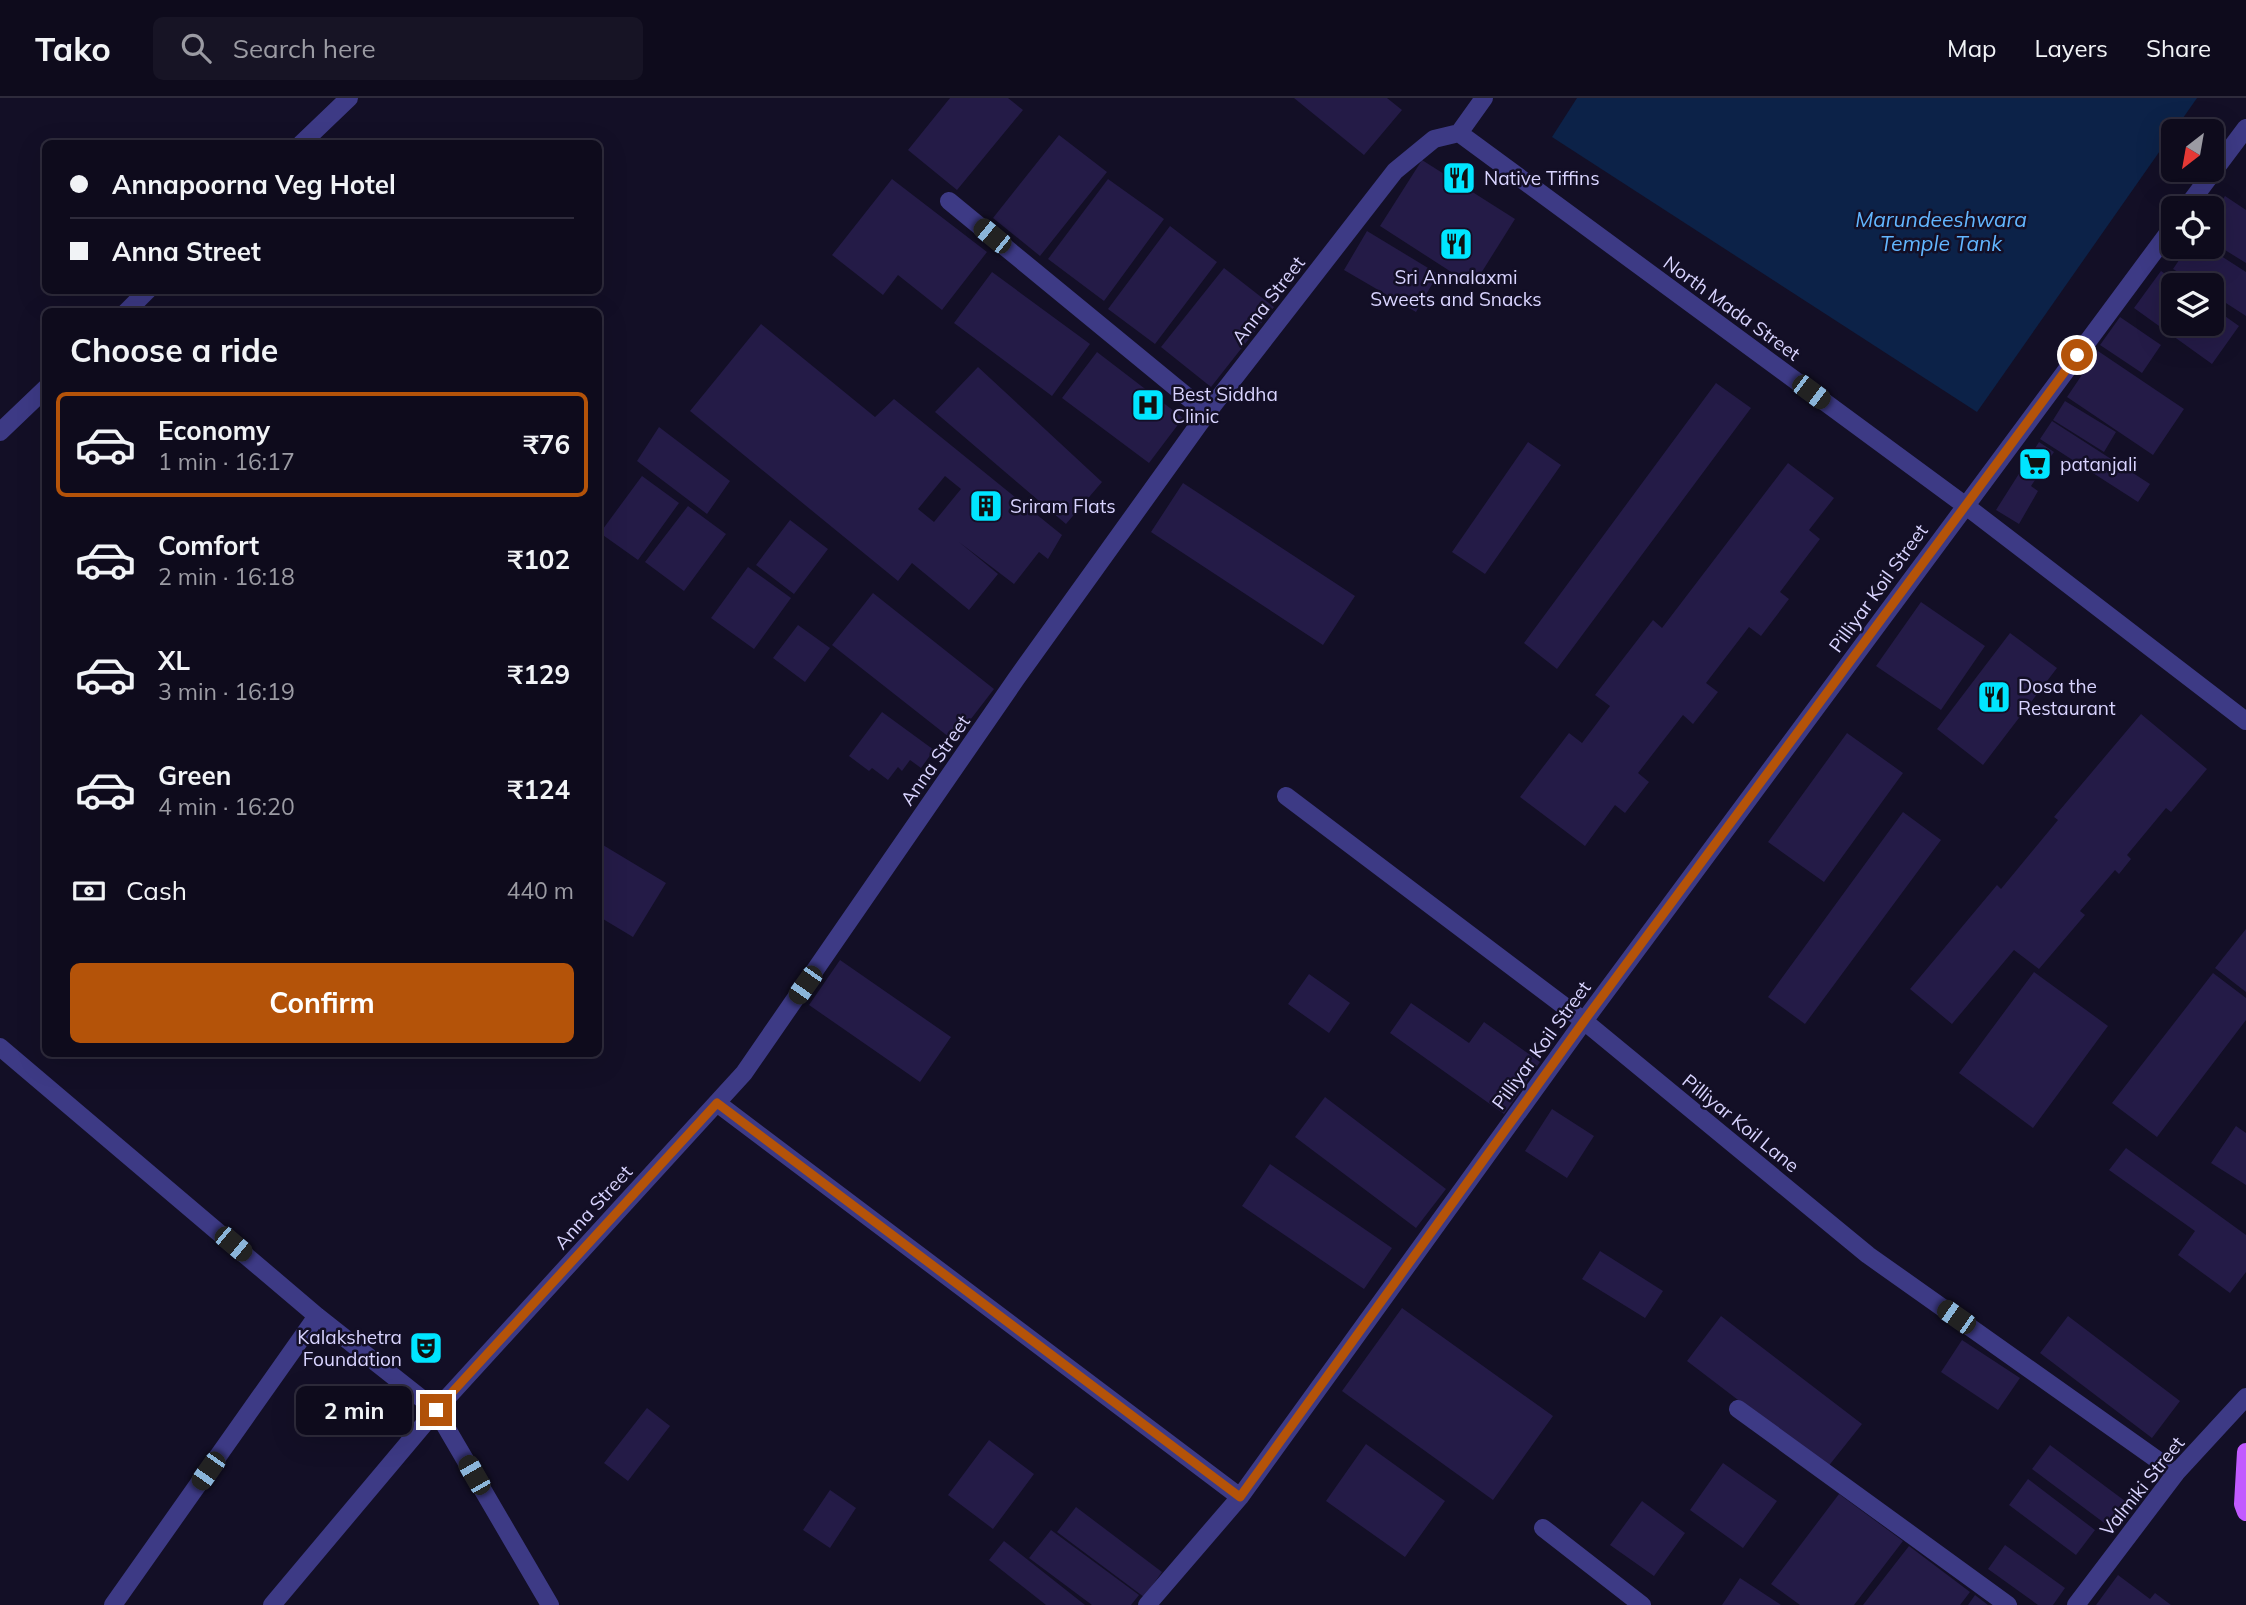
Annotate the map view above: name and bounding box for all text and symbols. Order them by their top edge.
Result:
search box [153,17,643,80]
text: Tako [35,28,111,69]
icon: search [177,29,215,67]
text: Search here [233,32,376,65]
text: Map [1947,33,1996,63]
text: Layers [2034,33,2108,63]
text: Share [2146,33,2211,63]
north arrow [2161,119,2224,182]
map controls [2161,119,2224,336]
restaurant icon: Native Tiffins [1440,159,1478,197]
place label: Native Tiffins [1484,166,1600,190]
text: Annapoorna Veg Hotel [112,168,396,201]
button: locate [2161,196,2224,259]
water label: Marundeeshwara Temple Tank [1855,206,2027,256]
car [970,215,1015,257]
restaurant icon: Sri Annalaxmi Sweets and Snacks [1437,225,1475,263]
text: Anna Street [112,235,261,268]
street label: North Mada Street [1659,250,1805,366]
street label: Anna Street [1226,251,1310,349]
place label: Sri Annalaxmi Sweets and Snacks [1370,265,1542,311]
button: layers [2161,273,2224,336]
text: Choose a ride [70,330,278,370]
route start [2061,339,2093,371]
car [1788,371,1835,413]
place label: Best Siddha Clinic [1172,382,1278,428]
hospital icon: Best Siddha Clinic [1129,386,1167,424]
icon: car [74,413,137,476]
text: Economy [158,414,270,447]
text: ₹76 [523,428,570,461]
supermarket icon: patanjali [2016,445,2054,483]
text: 1 min · 16:17 [158,447,295,476]
place label: patanjali [2060,452,2137,476]
building icon: Sriram Flats [967,487,1005,525]
place label: Sriram Flats [1010,494,1116,518]
street label: Pilliyar Koil Street [1823,519,1933,657]
icon: car [74,528,137,591]
text: Comfort [158,529,259,562]
text: ₹102 [508,543,570,576]
text: 2 min · 16:18 [158,562,295,591]
icon: car [74,643,137,706]
text: XL [158,644,190,677]
text: ₹129 [508,658,570,691]
place label: Dosa the Restaurant [2018,674,2116,720]
text: 3 min · 16:19 [158,677,295,706]
restaurant icon: Dosa the Restaurant [1975,678,2013,716]
street label: Anna Street [895,710,975,810]
icon: car [74,758,137,821]
text: Green [158,759,231,792]
text: ₹124 [508,773,570,806]
text: 4 min · 16:20 [158,792,295,821]
icon: cash [70,872,108,910]
text: Cash [126,874,187,907]
text: 440 m [506,876,574,905]
car [785,962,826,1008]
button: Confirm [70,963,574,1043]
street label: Pilliyar Koil Street [1486,976,1596,1114]
street label: Pilliyar Koil Lane [1678,1069,1804,1177]
street label: Anna Street [549,1160,637,1254]
car [211,1222,256,1266]
car [1933,1296,1980,1338]
place label: Kalakshetra Foundation [297,1325,402,1371]
theatre icon: Kalakshetra Foundation [407,1329,445,1367]
callout: 2 min [296,1386,412,1434]
route end [420,1394,452,1426]
text: 2 min [324,1396,384,1425]
street label: Valmiki Street [2095,1431,2190,1541]
car [188,1448,229,1494]
car [455,1452,494,1498]

